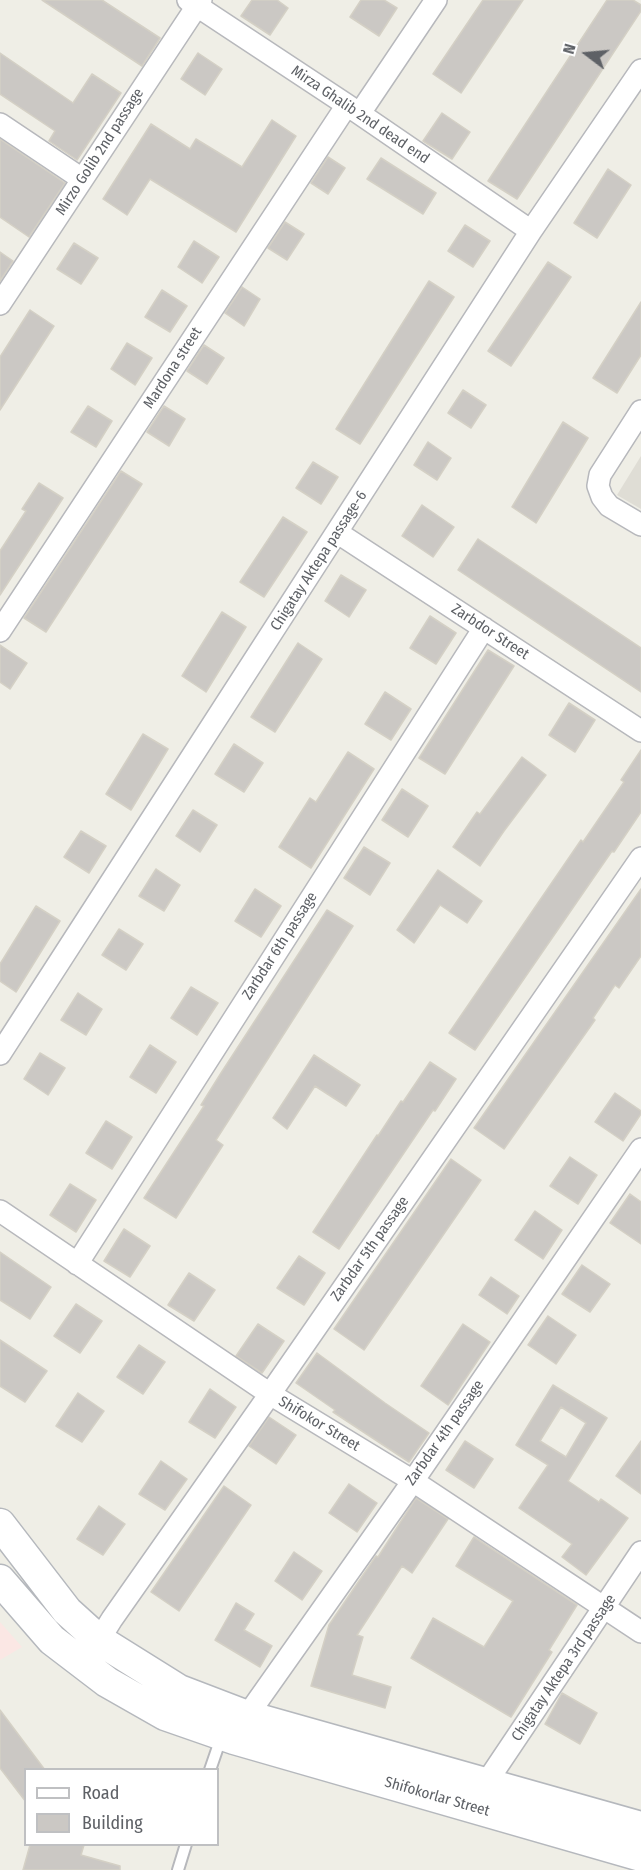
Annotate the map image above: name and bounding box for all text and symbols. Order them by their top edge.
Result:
north arrow [557,24,617,84]
text: N [559,42,580,56]
street label: Mirza Ghalib 2nd dead end [287,62,433,168]
street label: Mirzo Golib 2nd passage [52,85,148,219]
street label: Mardona street [140,324,206,412]
street label: Chigatay Aktepa passage-6 [267,488,371,634]
street label: Zarbdor Street [448,600,532,664]
street label: Zarbdar 6th passage [239,889,321,1003]
street label: Zarbdar 5th passage [327,1193,413,1305]
street label: Zarbdar 4th passage [402,1377,488,1489]
street label: Shifokor Street [275,1393,363,1455]
street label: Chigatay Aktepa 3rd passage [508,1591,620,1745]
legend [24,1768,219,1846]
street label: Shifokorlar Street [382,1773,492,1821]
text: Road [82,1782,119,1804]
text: Building [82,1812,143,1834]

